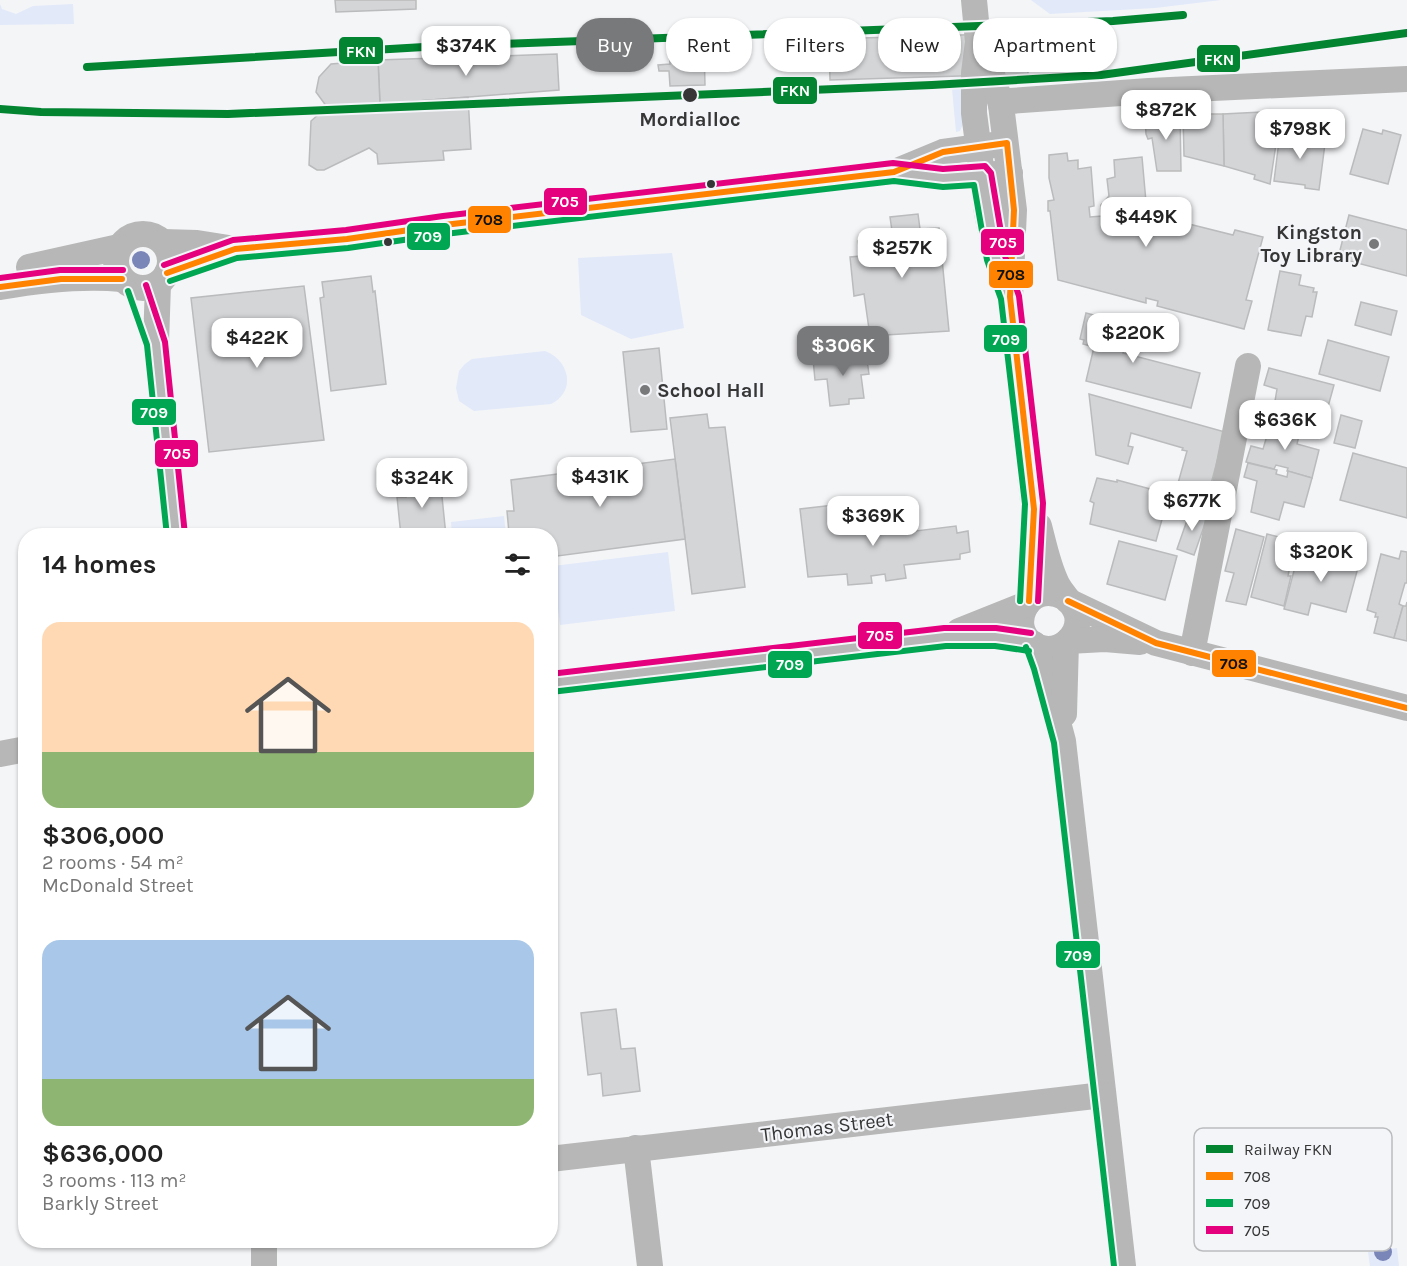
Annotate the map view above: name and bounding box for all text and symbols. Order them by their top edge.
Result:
chip: Buy [576,18,654,72]
chip: Rent [666,18,752,72]
chip: Filters [764,18,866,72]
chip: New [878,18,961,72]
chip: Apartment [973,18,1117,72]
pin: $374K [424,26,508,77]
text: $374K [435,34,497,57]
line badge: FKN [338,36,384,65]
text: FKN [346,42,376,61]
line badge: FKN [1196,44,1241,73]
text: FKN [1204,50,1234,69]
line badge: FKN [772,76,818,105]
text: FKN [780,81,810,100]
marker: Mordialloc [681,86,699,104]
pin: $872K [1124,90,1208,141]
text: $872K [1135,98,1197,121]
place label: Mordialloc [639,108,741,131]
pin: $798K [1258,109,1342,160]
text: $798K [1269,117,1331,140]
unlabelled marker [705,178,717,190]
line badge: 705 [543,187,588,216]
text: 705 [551,192,579,211]
pin: $449K [1104,197,1188,248]
line badge: 708 [467,205,512,234]
text: $449K [1115,205,1177,228]
text: 708 [475,210,503,229]
place label: Kingston Toy Library [1261,221,1362,267]
line badge: 709 [406,222,451,251]
text: 709 [414,227,442,246]
pin: $257K [860,228,944,279]
line badge: 705 [980,228,1025,256]
text: 705 [989,233,1017,252]
unlabelled marker [382,236,394,248]
text: $257K [872,236,932,259]
marker: Kingston Toy Library [1367,237,1381,251]
line badge: 708 [988,260,1034,289]
text: 708 [997,265,1025,284]
pin: $220K [1091,313,1175,364]
pin: $422K [215,318,299,369]
text: $220K [1101,321,1165,344]
line badge: 709 [983,324,1028,353]
text: $422K [226,326,288,349]
pin: $306K [801,326,885,377]
text: 709 [992,330,1020,349]
text: $306K [811,334,875,357]
place label: School Hall [657,379,765,402]
marker: School Hall [638,383,652,397]
line badge: 709 [131,398,177,426]
pin: $636K [1243,400,1327,451]
text: 709 [140,403,168,422]
text: $636K [1253,408,1317,431]
line badge: 705 [154,439,199,468]
text: 705 [163,444,191,463]
pin: $431K [558,457,642,508]
pin: $324K [380,458,464,509]
text: $431K [571,465,629,488]
text: $324K [390,466,454,489]
pin: $677K [1150,481,1234,532]
text: $677K [1163,489,1221,512]
pin: $369K [831,496,915,547]
text: $369K [841,504,905,527]
pin: $320K [1279,532,1363,583]
text: $320K [1289,540,1353,563]
icon: filters [501,548,534,581]
text: 14 homes [42,549,156,580]
line badge: 705 [857,621,903,650]
text: 705 [866,626,894,645]
line badge: 708 [1211,649,1257,678]
line badge: 709 [767,650,813,679]
text: 708 [1220,654,1248,673]
text: 709 [776,655,804,674]
icon: home [234,661,342,769]
text: $306,000 [42,820,164,851]
text: 2 rooms · 54 m² [42,851,184,874]
text: McDonald Street [42,874,194,897]
line badge: 709 [1055,940,1101,969]
text: 709 [1064,946,1092,965]
icon: home [234,979,342,1087]
street label: Thomas Street [760,1107,895,1147]
legend [1194,1128,1392,1251]
text: $636,000 [42,1138,164,1169]
text: Railway FKN [1244,1140,1333,1159]
text: 708 [1244,1167,1271,1186]
text: 3 rooms · 113 m² [42,1169,186,1192]
text: Barkly Street [42,1192,159,1215]
text: 709 [1244,1194,1270,1213]
text: 705 [1244,1221,1270,1240]

